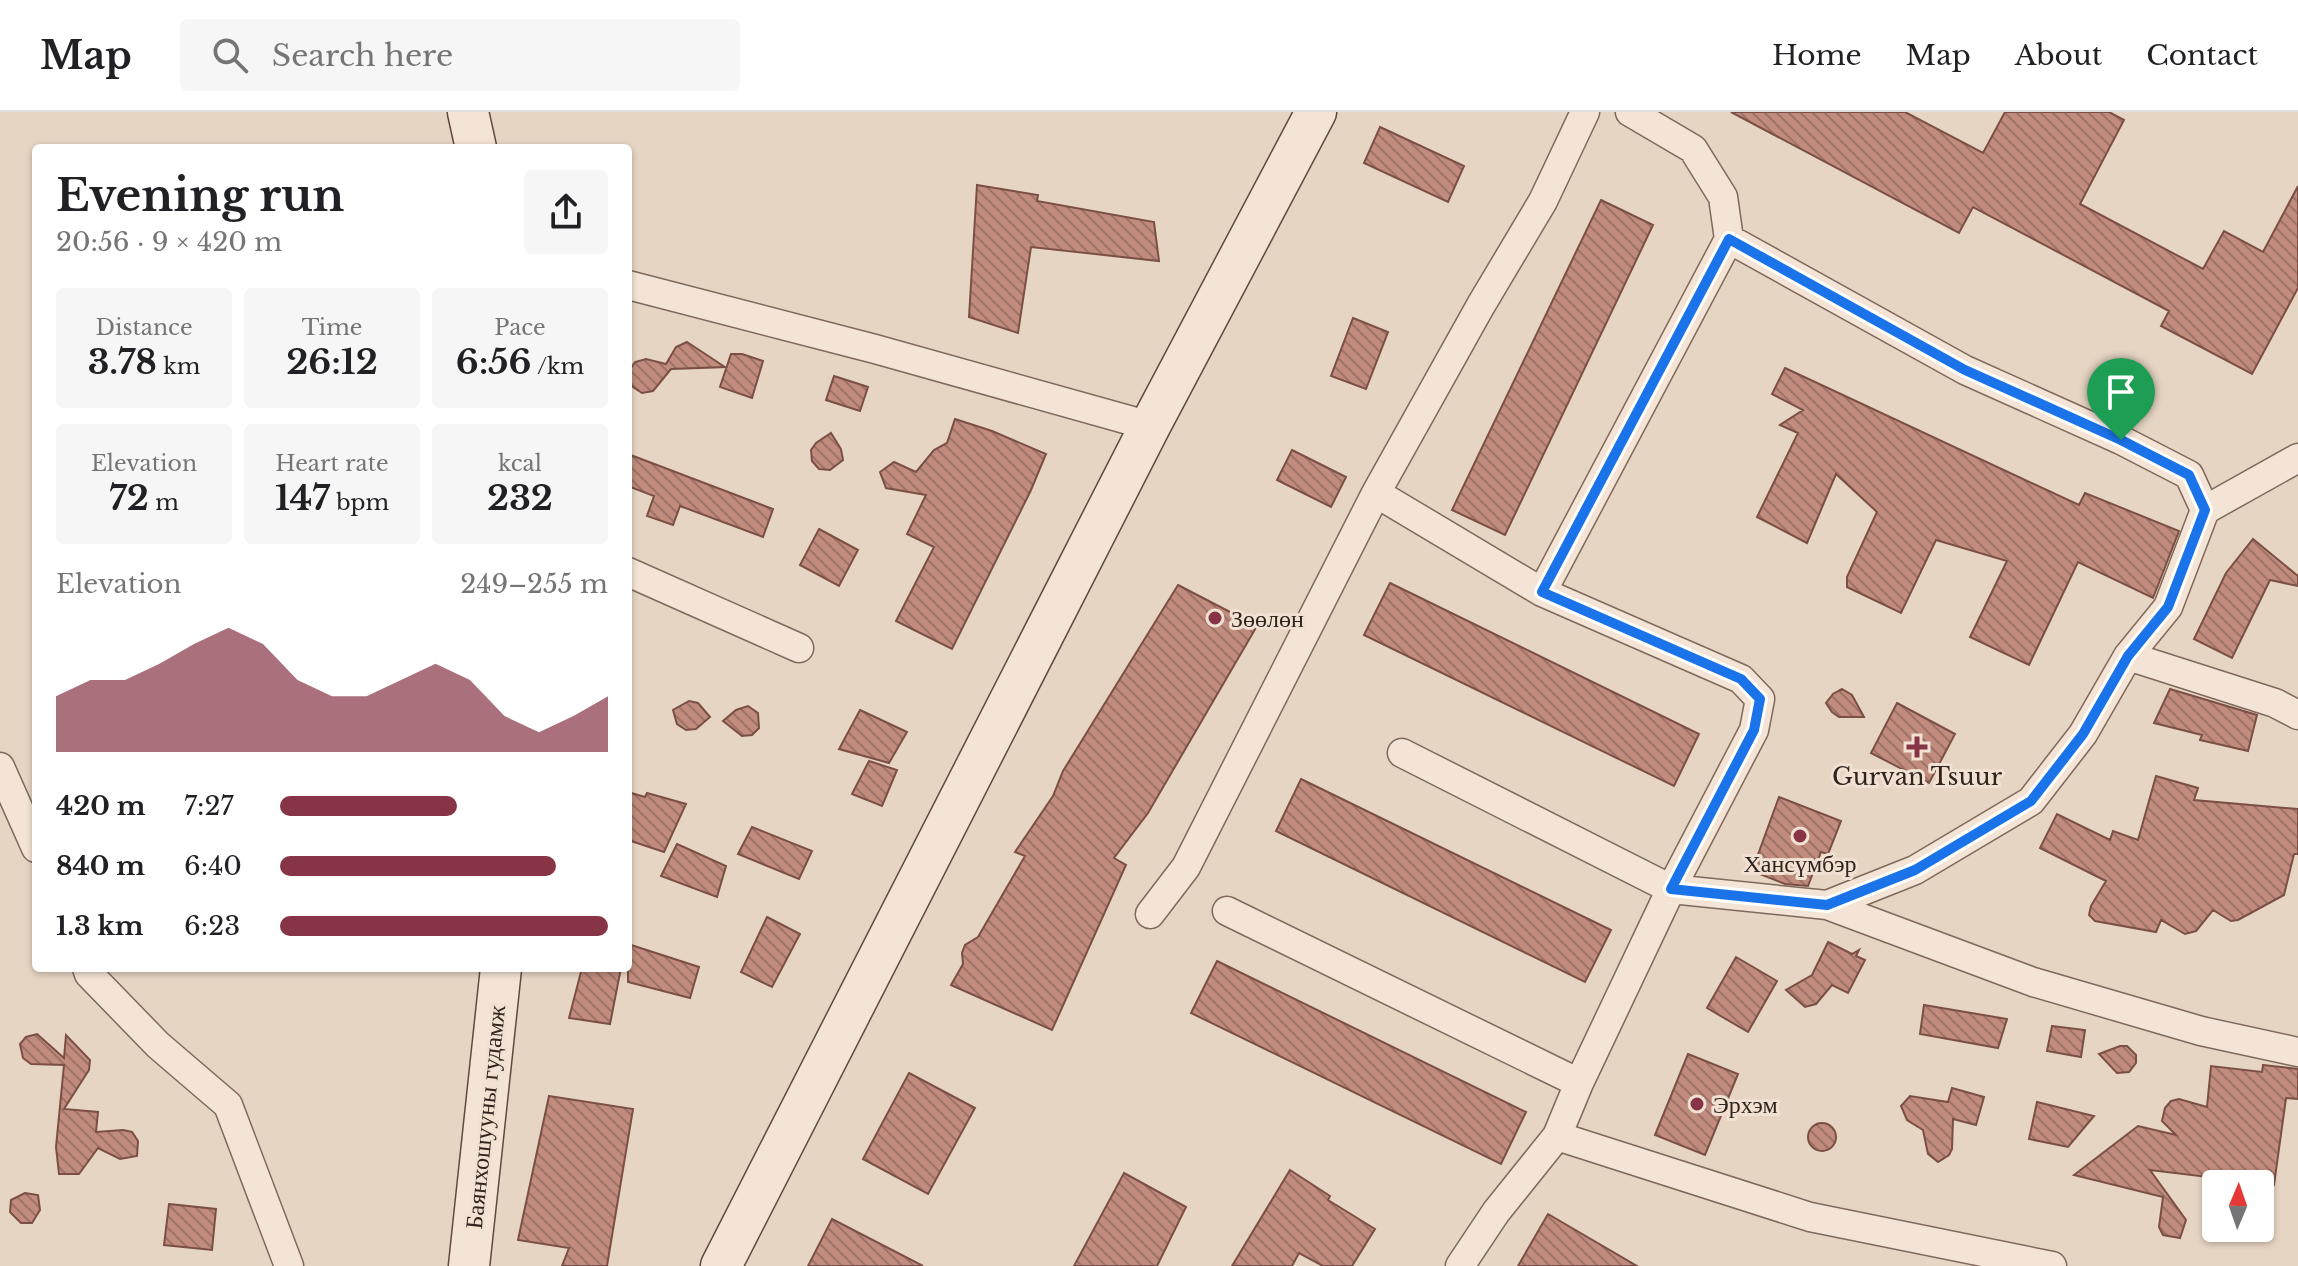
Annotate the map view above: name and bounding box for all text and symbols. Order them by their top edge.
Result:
search box [180,19,740,91]
text: Map [40,32,132,79]
icon: search [208,33,252,77]
text: Search here [272,37,453,74]
text: Home [1772,38,1862,73]
text: Map [1906,38,1971,73]
text: About [2015,38,2102,73]
text: Contact [2146,38,2258,73]
text: Evening run [56,168,344,223]
button: share [524,170,608,254]
text: 20:56 · 9 × 420 m [56,226,282,258]
text: Distance [96,314,193,341]
text: Time [302,314,362,341]
text: Pace [494,314,546,341]
text: 3.78 [88,341,157,383]
text: 26:12 [286,341,378,383]
text: 6:56 [456,341,532,383]
text: km [157,353,200,380]
text: /km [532,353,584,380]
pin [2087,358,2155,440]
icon: arrive [2099,370,2143,414]
text: Elevation [91,450,197,477]
text: Heart rate [275,450,389,477]
text: kcal [498,450,542,477]
text: 72 [109,477,149,519]
text: 147 [275,477,330,519]
text: 232 [487,477,553,519]
text: m [149,489,179,516]
text: bpm [330,489,389,516]
text: Elevation [56,568,182,600]
text: 249–255 m [460,568,608,600]
place label: Зөөлөн [1231,604,1304,633]
marker: Зөөлөн [1206,609,1224,627]
marker: Gurvan Tsuur [1906,736,1928,758]
place label: Gurvan Tsuur [1832,762,2003,791]
text: 420 m [56,790,146,822]
text: 7:27 [184,790,234,822]
marker: Хансүмбэр [1791,827,1809,845]
place label: Хансүмбэр [1743,849,1857,878]
text: 840 m [56,850,145,882]
text: 6:40 [184,850,242,882]
text: 1.3 km [56,910,144,942]
text: 6:23 [184,910,240,942]
street label: Баянхошууны гудамж [459,1003,511,1230]
place label: Эрхэм [1713,1090,1778,1119]
marker: Эрхэм [1688,1095,1706,1113]
north arrow [2202,1170,2274,1242]
map controls [2202,1170,2274,1242]

